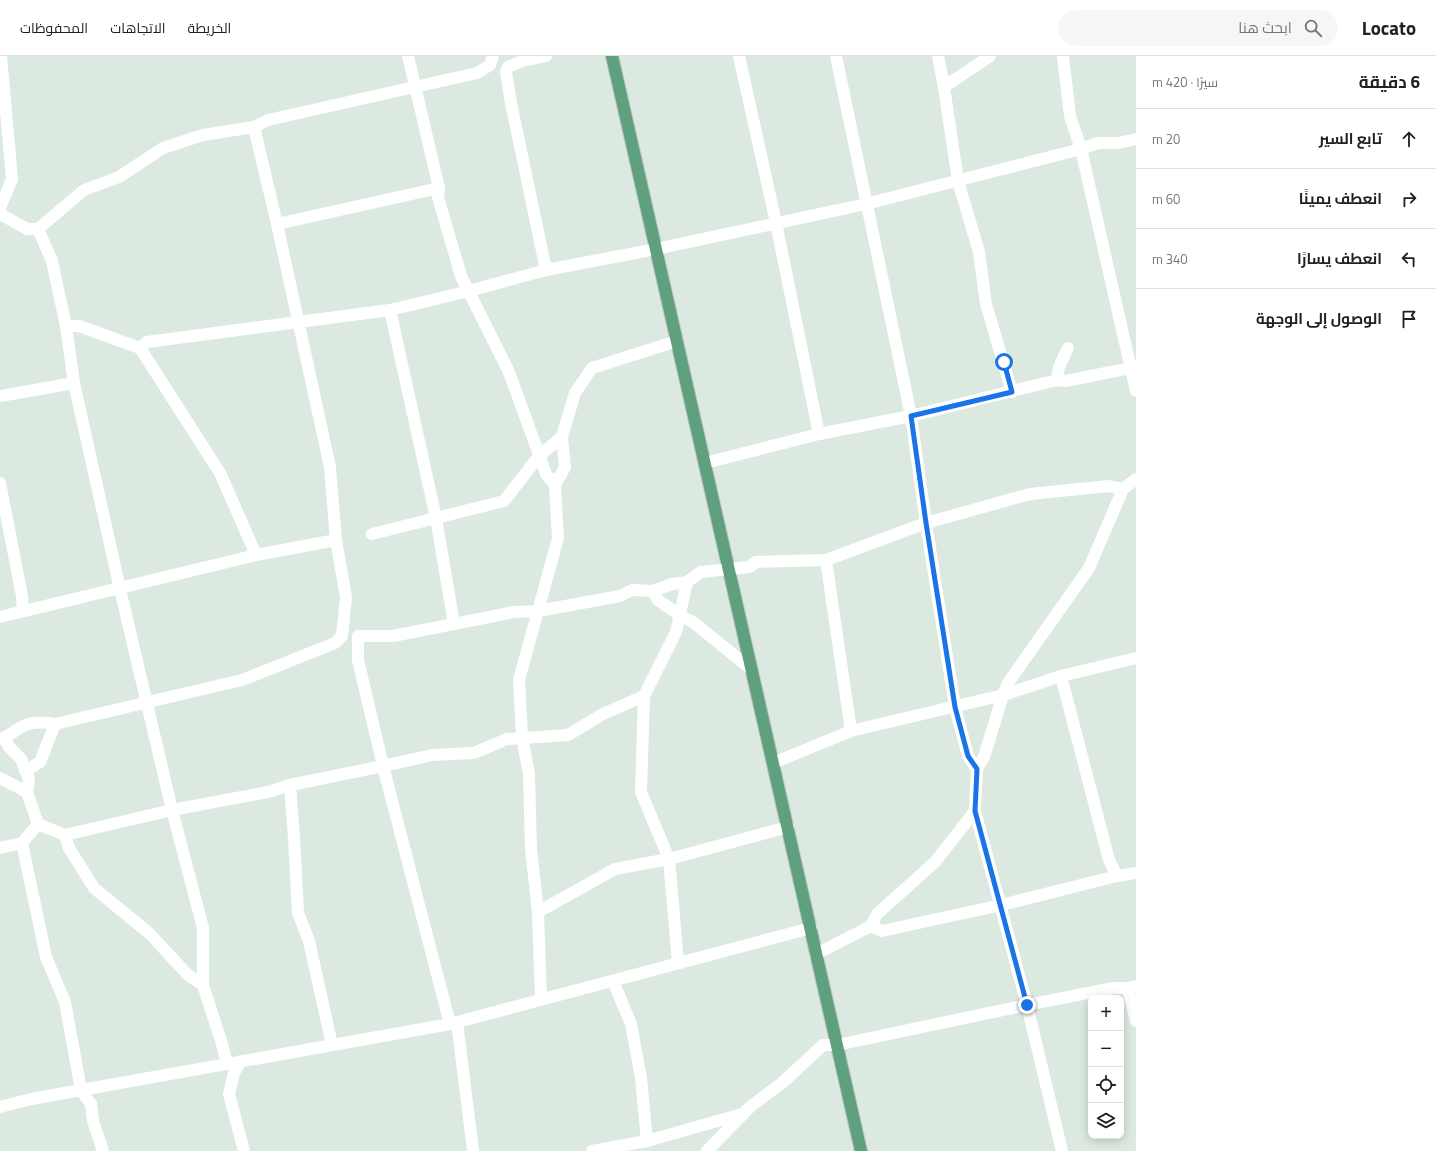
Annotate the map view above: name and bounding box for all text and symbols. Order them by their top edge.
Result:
search box [1058,10,1338,46]
text: Locato [1362,13,1416,42]
text: ابحث هنا [1238,16,1292,39]
text: المحفوظات [20,17,88,38]
text: الاتجاهات [110,17,166,38]
text: الخريطة [188,17,231,38]
icon: search [1302,17,1324,39]
text: 6 دقيقة [1359,69,1420,95]
text: سيرًا · 420 m [1152,72,1218,92]
text: تابع السير [1319,127,1382,150]
icon: ahead [1398,128,1420,150]
text: 20 m [1152,129,1180,149]
text: انعطف يمينًا [1299,187,1382,210]
icon: right [1398,188,1420,210]
text: 60 m [1152,189,1180,209]
text: انعطف يسارًا [1297,247,1382,270]
icon: left [1398,248,1420,270]
text: 340 m [1152,249,1188,269]
text: الوصول إلى الوجهة [1256,307,1382,330]
icon: arrive [1398,308,1420,330]
route start [995,353,1013,371]
map controls [1088,995,1124,1139]
button: + [1088,995,1124,1031]
route end [1018,996,1036,1014]
button: − [1088,1031,1124,1067]
button: locate [1088,1067,1124,1103]
button: layers [1088,1103,1124,1139]

